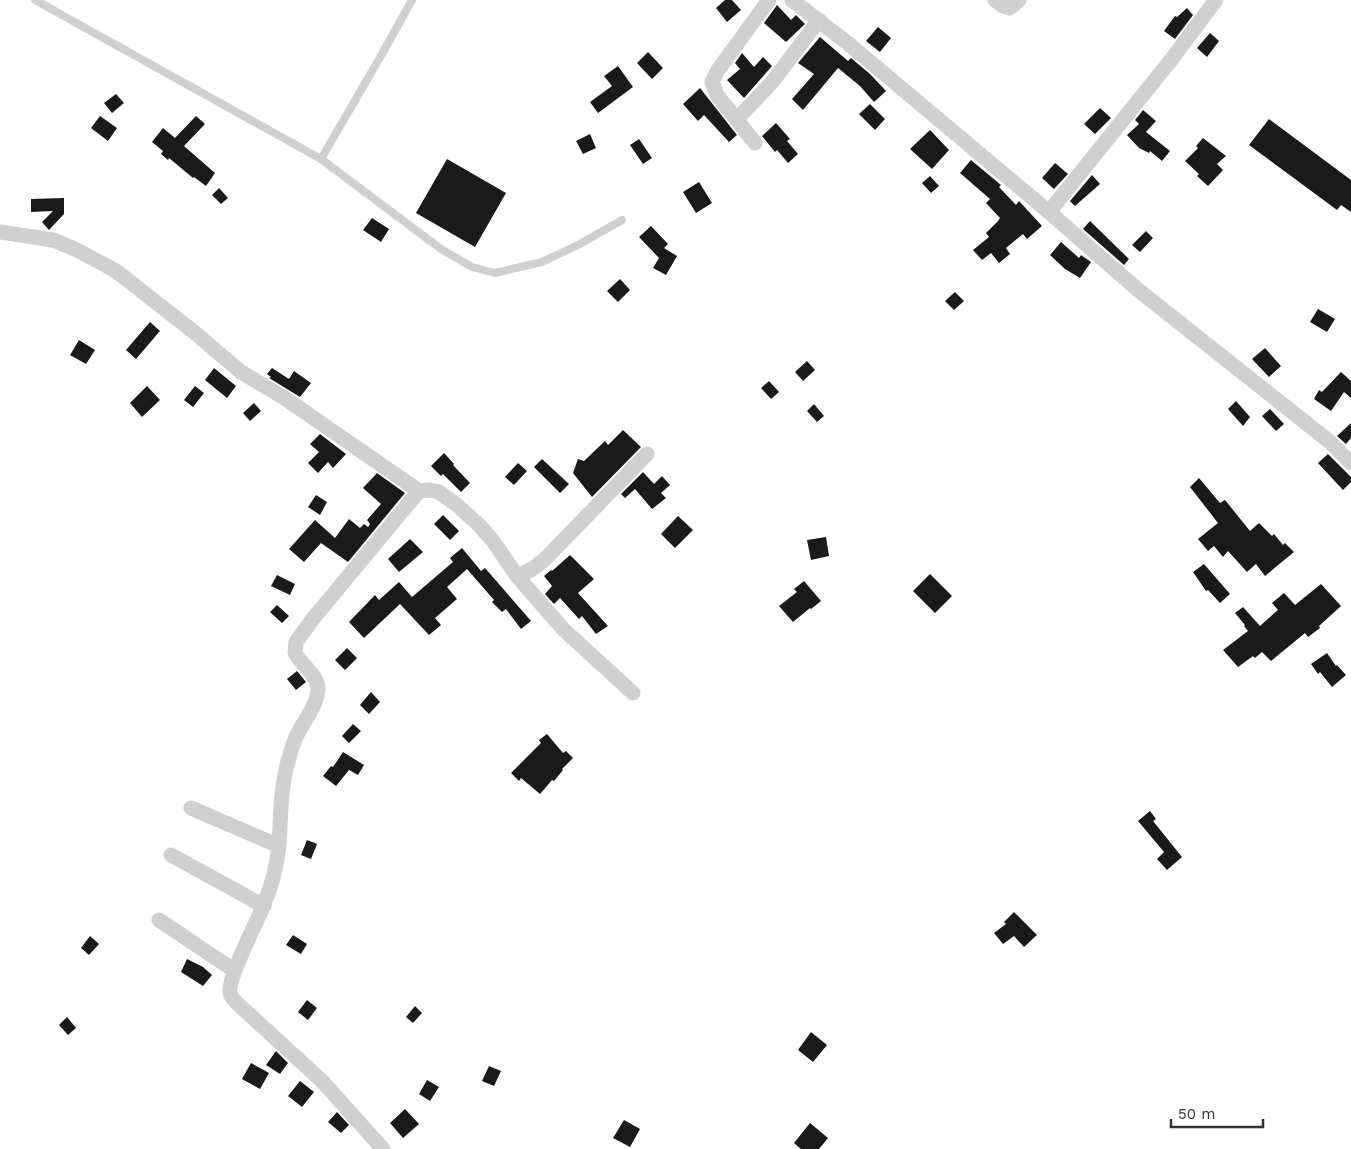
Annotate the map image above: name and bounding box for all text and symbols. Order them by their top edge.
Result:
scale bar [1171,1096,1264,1128]
text: 50 m [1178,1105,1215,1123]

